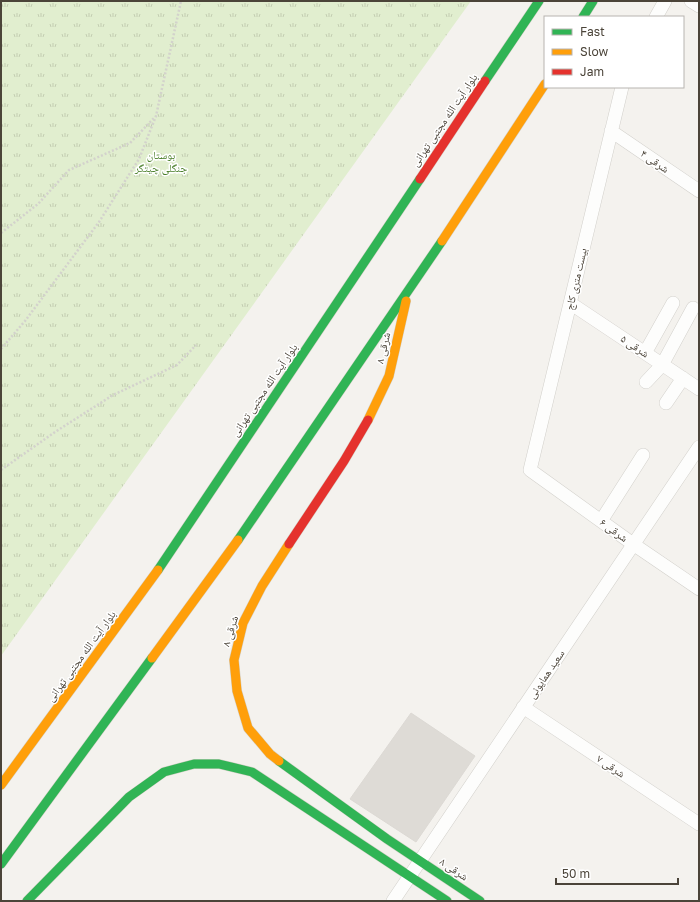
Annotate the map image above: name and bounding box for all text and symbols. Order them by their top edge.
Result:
legend [544,16,684,88]
text: Fast [580,24,605,39]
text: Slow [580,44,608,59]
text: Jam [580,64,604,79]
street label: بلوار آیت الله مجتبی تهرانی [408,71,480,169]
street label: ۴ شرقی [638,146,672,176]
park label: بوستان جنگلی چیتگر [134,148,187,175]
street label: بیست متری کاج [562,247,590,311]
street label: ۸ شرقی [373,331,393,365]
street label: ۵ شرقی [618,331,652,361]
street label: بلوار آیت الله مجتبی تهرانی [228,341,300,439]
street label: ۶ شرقی [597,515,631,545]
street label: بلوار آیت الله مجتبی تهرانی [43,608,119,704]
street label: ۸ شرقی [219,614,241,648]
street label: سعید همایونی [525,647,567,701]
street label: ۷ شرقی [594,751,628,781]
street label: ۸ شرقی [437,854,471,884]
scale bar [556,860,678,886]
text: 50 m [562,866,590,881]

